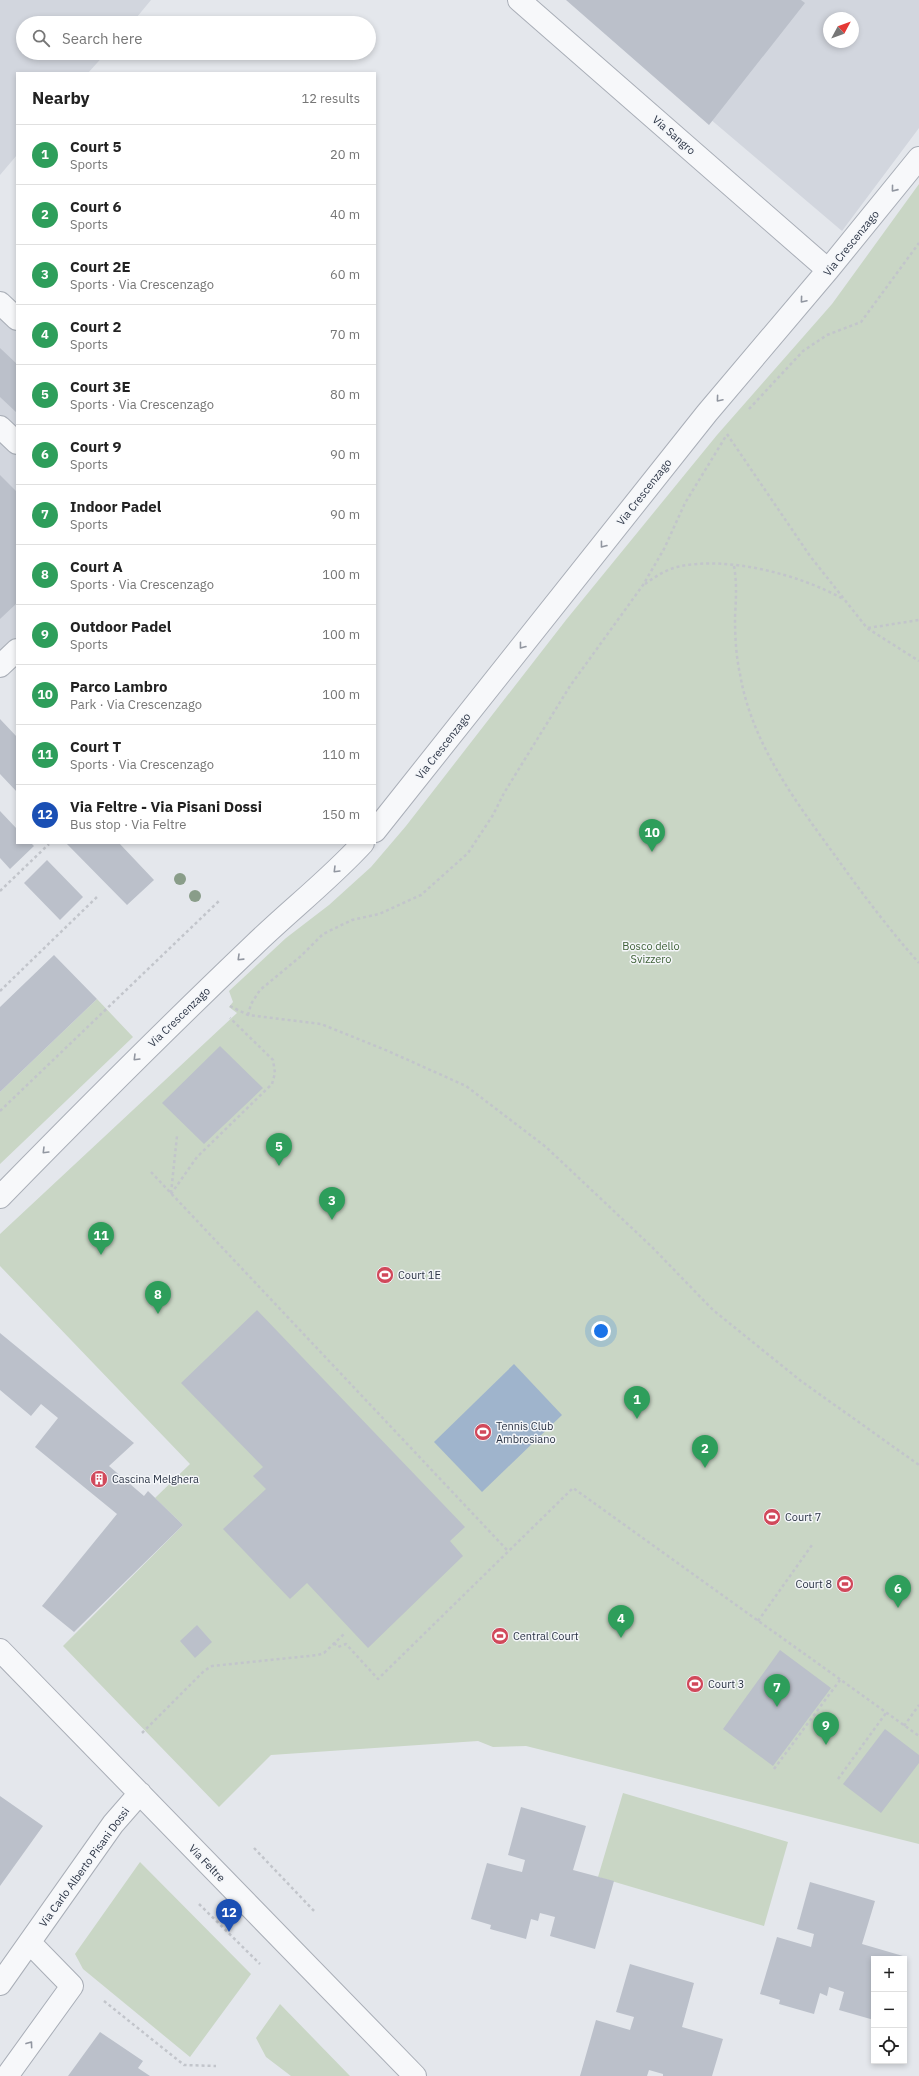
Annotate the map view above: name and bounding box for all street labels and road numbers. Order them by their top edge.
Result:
street label: Via Sangro [650,113,698,157]
street label: Via Crescenzago [820,207,882,279]
street label: Via Crescenzago [614,456,674,528]
street label: Via Crescenzago [413,710,473,782]
street label: Via Crescenzago [145,984,213,1050]
street label: Via Carlo Alberto Pisani Dossi [36,1804,132,1930]
street label: Via Feltre [186,1841,228,1885]

